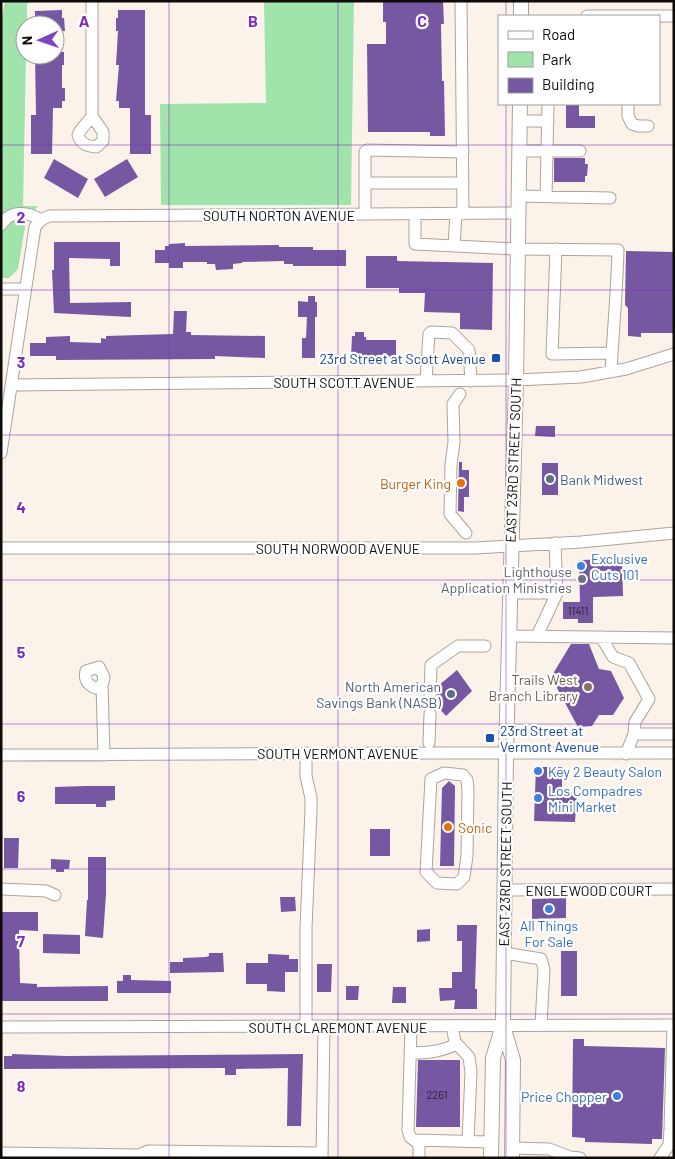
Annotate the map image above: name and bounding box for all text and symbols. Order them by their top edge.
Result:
text: A [79,11,90,30]
text: B [248,11,258,30]
text: C [417,11,427,30]
north arrow [15,15,65,65]
legend [498,15,660,105]
text: Road [542,25,575,43]
text: N [18,36,35,45]
text: Park [542,50,572,68]
text: Building [542,75,595,93]
text: 2 [17,207,26,226]
street label: SOUTH NORTON AVENUE [203,207,355,224]
place label: 23rd Street at Scott Avenue [319,350,486,367]
text: 3 [17,352,25,371]
marker: 23rd Street at Scott Avenue [490,352,502,364]
street label: SOUTH SCOTT AVENUE [273,374,415,391]
street label: EAST 23RD STREET SOUTH [502,377,524,543]
place label: Bank Midwest [560,471,643,488]
marker: Bank Midwest [544,473,556,485]
place label: Burger King [380,475,451,492]
marker: Burger King [455,477,467,489]
text: 4 [16,497,26,516]
street label: SOUTH NORWOOD AVENUE [256,540,420,557]
place label: Exclusive Cuts 101 [591,550,648,583]
marker: Exclusive Cuts 101 [575,560,587,572]
place label: Lighthouse Application Ministries [441,563,572,596]
marker: Lighthouse Application Ministries [576,573,588,585]
house number: 11411 [568,604,588,617]
text: 5 [17,642,26,661]
place label: Trails West Branch Library [489,671,579,704]
place label: North American Savings Bank (NASB) [316,678,441,711]
marker: Trails West Branch Library [582,681,594,693]
marker: North American Savings Bank (NASB) [445,688,457,700]
place label: 23rd Street at Vermont Avenue [500,722,599,755]
marker: 23rd Street at Vermont Avenue [484,732,496,744]
street label: SOUTH VERMONT AVENUE [257,745,419,762]
place label: Key 2 Beauty Salon [548,763,662,780]
marker: Key 2 Beauty Salon [532,765,544,777]
street label: EAST 23RD STREET SOUTH [495,781,515,947]
place label: Los Compadres Mini Market [548,782,643,815]
text: 6 [17,786,26,805]
marker: Los Compadres Mini Market [532,792,544,804]
place label: Sonic [458,819,492,836]
marker: Sonic [442,821,454,833]
street label: ENGLEWOOD COURT [526,882,652,899]
marker: All Things For Sale [543,903,555,915]
place label: All Things For Sale [520,917,579,950]
text: 7 [17,931,25,950]
street label: SOUTH CLAREMONT AVENUE [249,1019,427,1036]
text: 8 [17,1076,26,1095]
house number: 2261 [426,1088,448,1101]
place label: Price Chopper [521,1088,607,1105]
marker: Price Chopper [611,1090,623,1102]

